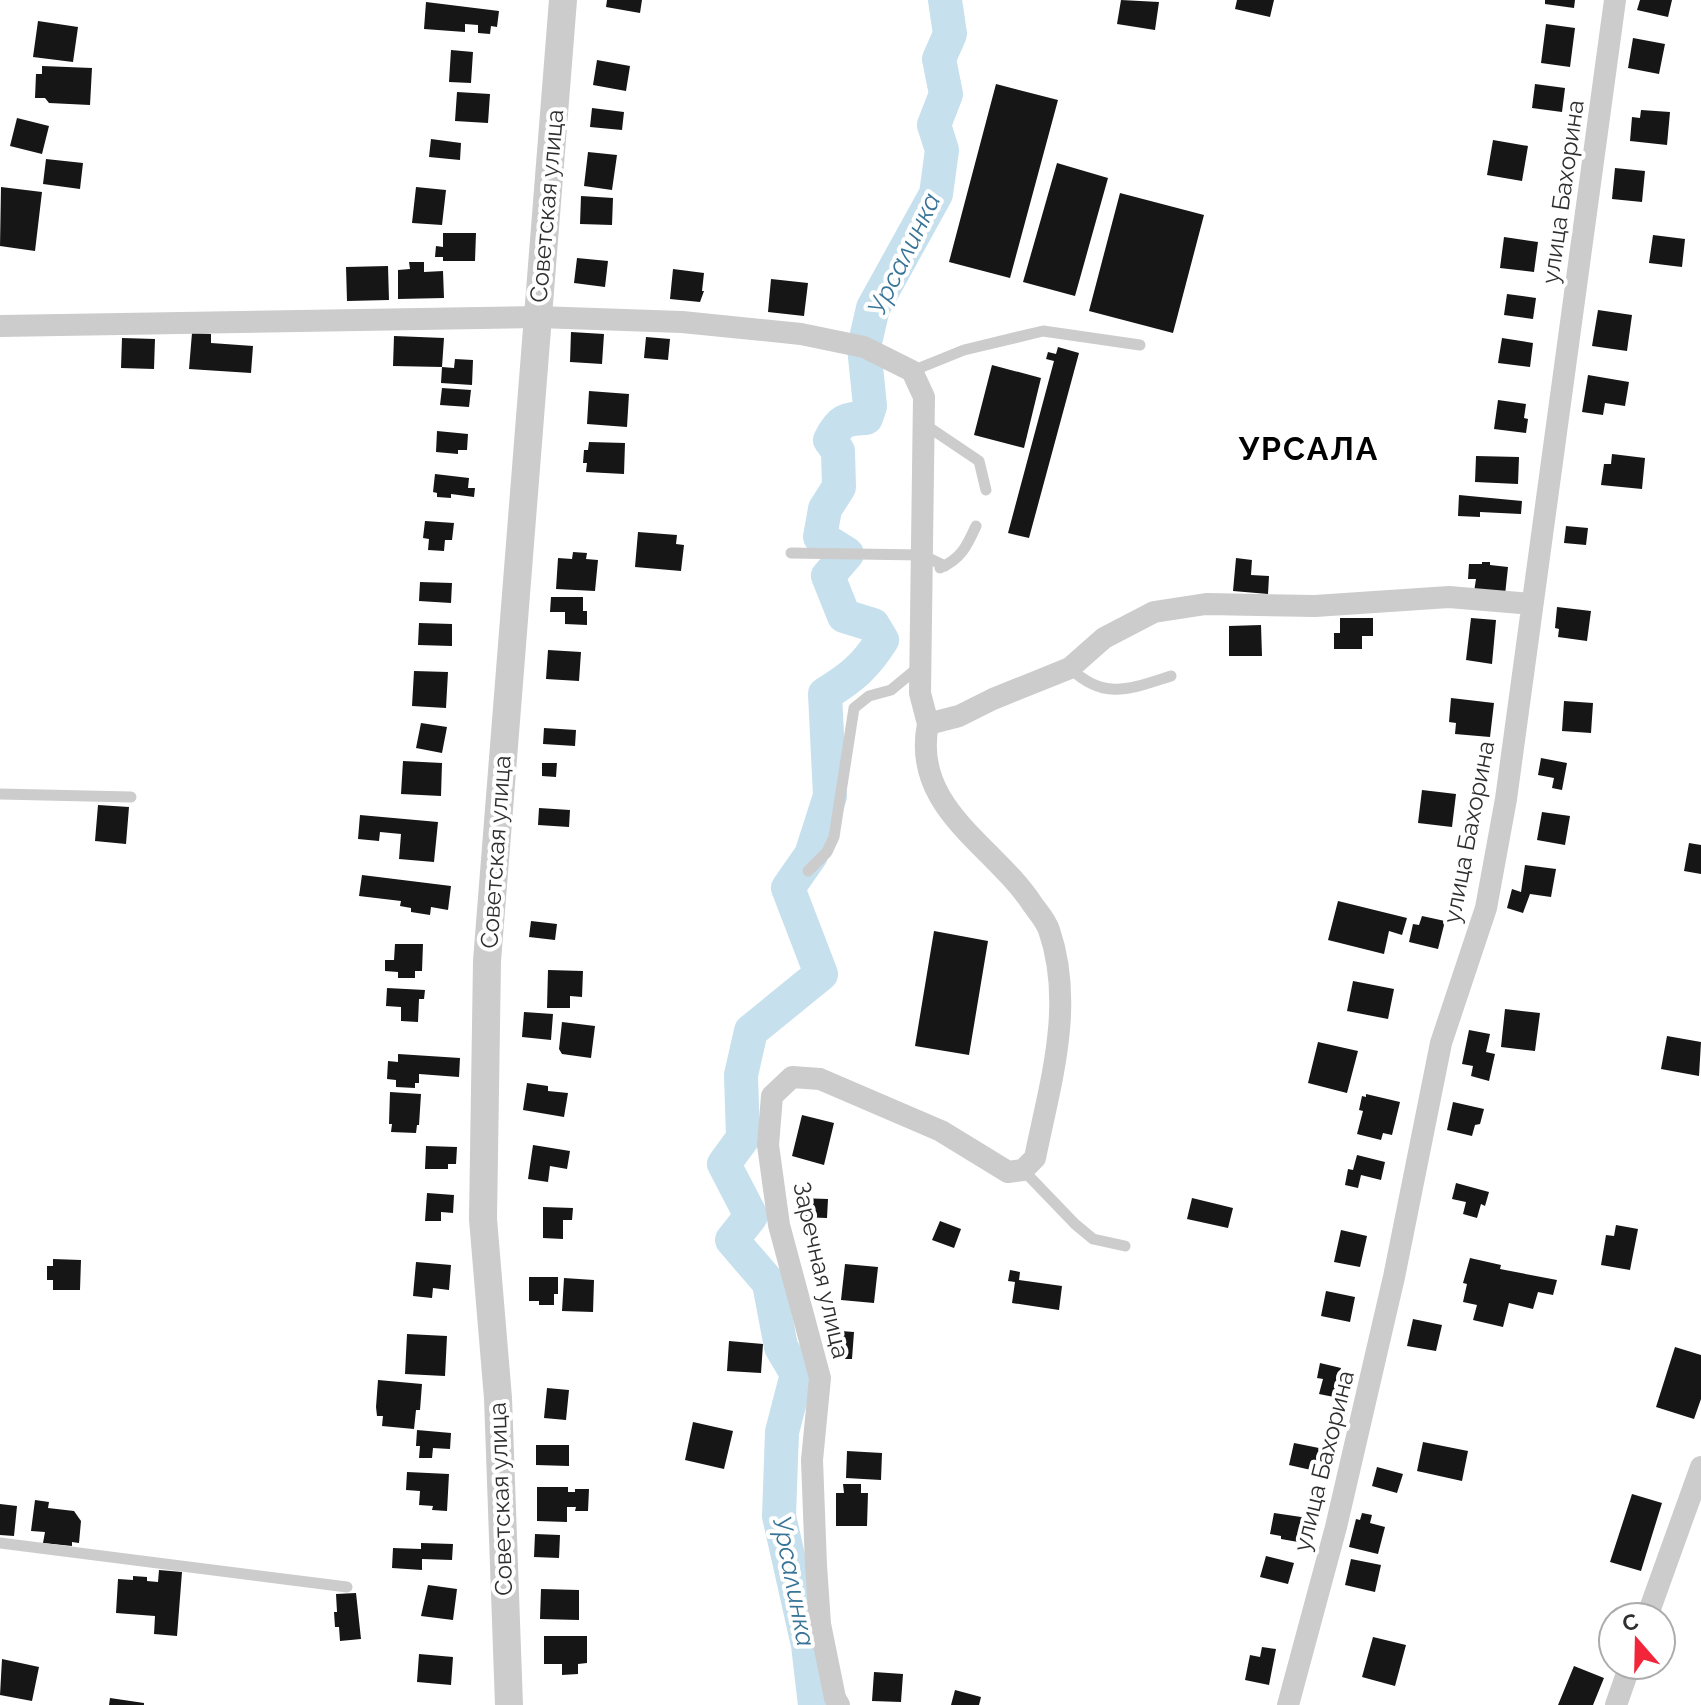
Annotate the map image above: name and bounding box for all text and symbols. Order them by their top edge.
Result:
street label: улица Бахорина [1535,98,1590,286]
street label: Советская улица [524,108,569,304]
water label: Урсалинка [862,188,946,320]
district label: УРСАЛА [1238,430,1379,467]
street label: улица Бахорина [1437,738,1500,926]
street label: Советская улица [474,754,517,950]
street label: Заречная улица [787,1179,856,1361]
street label: улица Бахорина [1287,1367,1360,1554]
street label: Советская улица [483,1402,518,1596]
water label: Урсалинка [767,1513,821,1649]
north arrow [1597,1601,1677,1681]
text: С [1619,1607,1642,1637]

